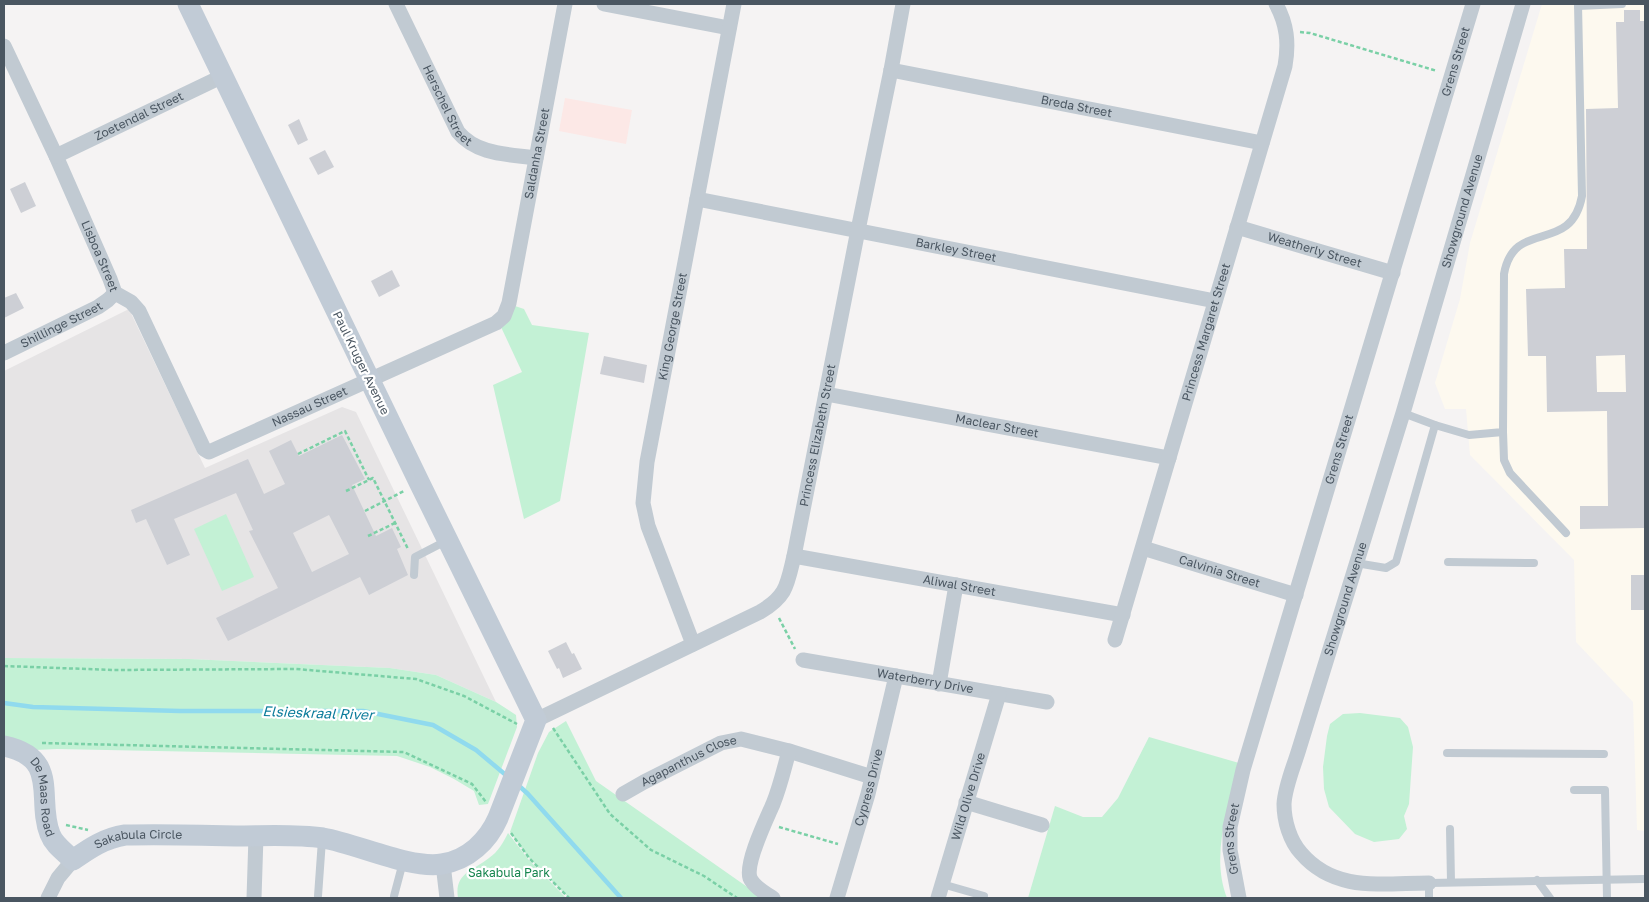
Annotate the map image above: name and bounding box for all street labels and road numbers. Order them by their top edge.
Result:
street label: Grens Street [1438,24,1473,98]
street label: Herschel Street [420,62,475,149]
street label: Zoetendal Street [92,88,186,144]
street label: Breda Street [1040,92,1114,120]
street label: Saldanha Street [521,106,552,200]
street label: Showground Avenue [1438,152,1486,270]
street label: Lisboa Street [78,218,122,294]
street label: Weatherly Street [1266,228,1364,270]
street label: Barkley Street [914,234,998,265]
street label: Princess Margaret Street [1178,261,1233,403]
street label: King George Street [655,271,690,382]
street label: Shillinge Street [18,298,106,351]
street label: Paul Kruger Avenue [330,309,393,417]
street label: Princess Elizabeth Street [796,363,839,508]
street label: Nassau Street [269,383,350,430]
street label: Maclear Street [954,410,1040,441]
street label: Grens Street [1321,412,1356,486]
street label: Showground Avenue [1320,540,1370,658]
street label: Calvinia Street [1177,551,1262,591]
street label: Aliwal Street [922,571,997,599]
street label: Waterberry Drive [876,665,975,696]
street label: Agapanthus Close [638,732,738,789]
street label: Cypress Drive [851,747,885,828]
street label: Wild Olive Drive [948,750,988,842]
street label: De Maas Road [27,754,58,839]
street label: Grens Street [1222,801,1242,876]
street label: Sakabula Circle [91,827,182,852]

